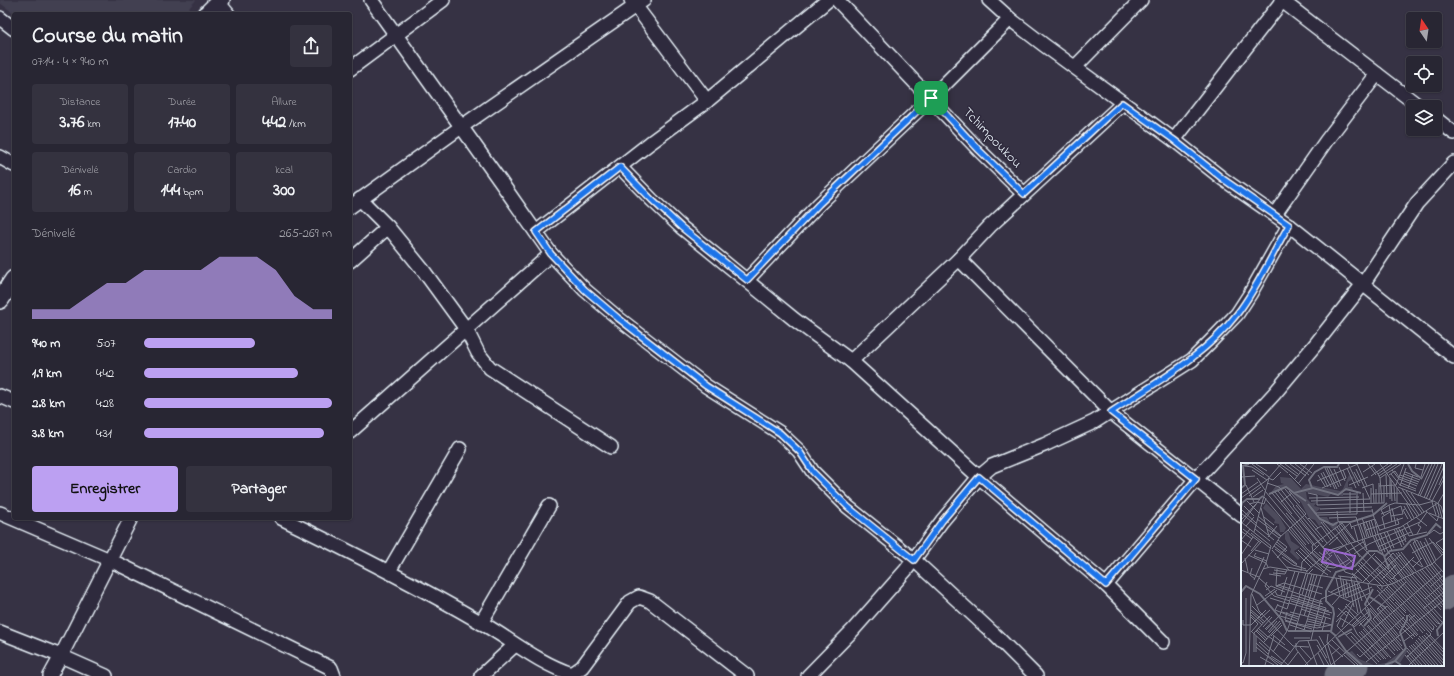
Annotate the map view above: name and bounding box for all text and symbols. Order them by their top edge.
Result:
north arrow [1406,12,1442,48]
map controls [1406,12,1442,136]
text: Course du matin [32,21,183,53]
button: share [290,25,332,67]
text: 07:14 · 4 × 940 m [32,52,108,71]
button: locate [1406,56,1442,92]
pin [914,81,948,115]
icon: arrive [920,87,942,109]
text: Distance [60,94,100,110]
text: Durée [168,94,196,110]
text: Allure [271,94,297,110]
button: layers [1406,100,1442,136]
street label: Tchimpoukou [957,103,1027,173]
text: 3.76 [59,110,84,135]
text: 17:40 [168,110,196,135]
text: 4:42 [262,110,286,135]
text: km [84,116,101,132]
text: /km [286,116,306,132]
text: Dénivelé [62,162,98,178]
text: Cardio [167,162,197,178]
text: kcal [275,162,293,178]
text: 16 [68,178,81,203]
text: 144 [161,178,180,203]
text: 300 [273,178,295,203]
text: m [81,184,92,200]
text: bpm [180,184,203,200]
text: Dénivelé [32,224,75,243]
text: 265–269 m [279,224,332,243]
text: 940 m [32,334,60,353]
text: 5:07 [96,334,116,353]
text: 1.9 km [32,364,62,383]
text: 4:42 [96,364,114,383]
text: 2.8 km [32,394,65,413]
text: 4:28 [96,394,114,413]
text: 3.8 km [32,424,64,443]
text: 4:31 [96,424,112,443]
inset map [1241,463,1444,666]
button: Enregistrer [32,466,178,512]
button: Partager [186,466,332,512]

